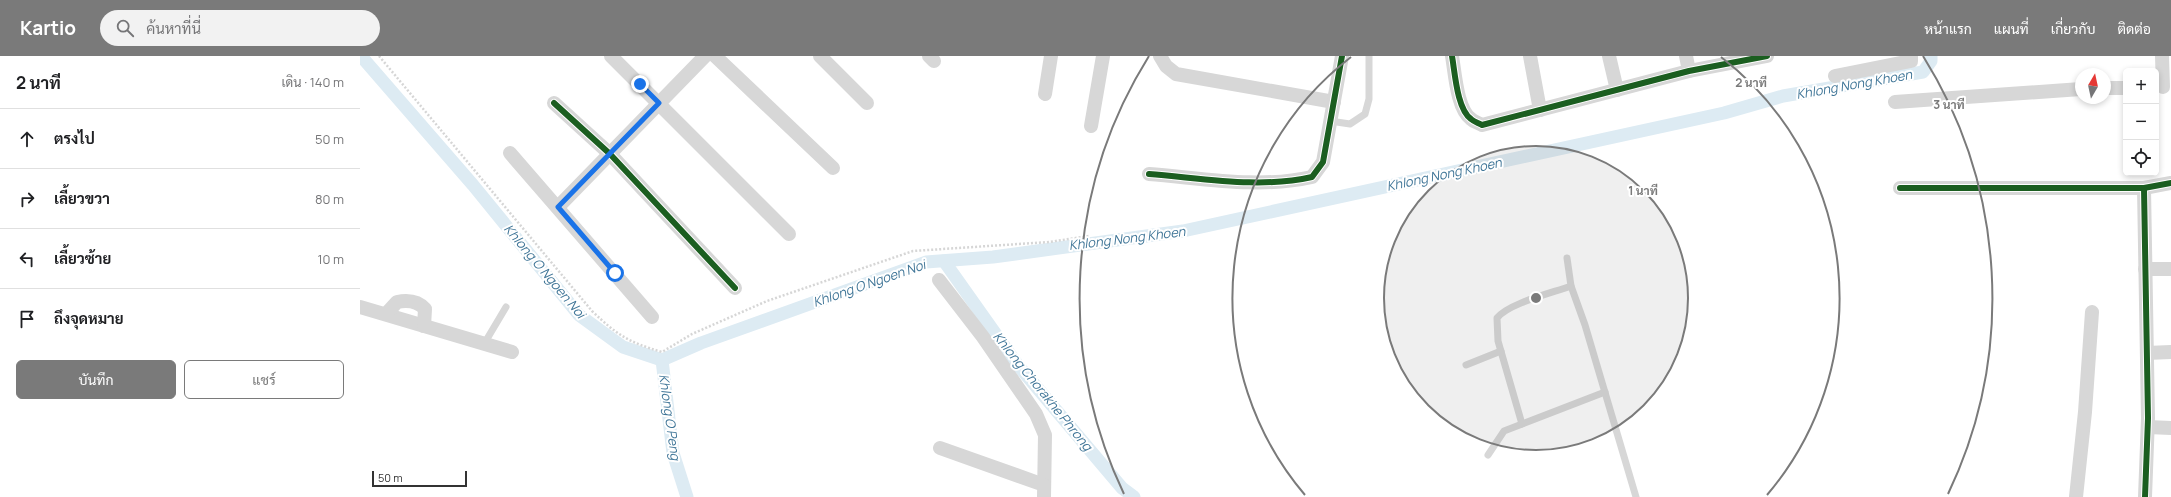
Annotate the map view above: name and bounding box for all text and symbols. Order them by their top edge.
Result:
search box [100,10,380,46]
text: Kartio [20,15,76,41]
icon: search [114,17,136,39]
text: ค้นหาที่นี่ [146,18,201,39]
text: หน้าแรก [1924,19,1972,38]
text: แผนที่ [1994,19,2029,38]
text: เกี่ยวกับ [2051,19,2095,38]
text: ติดต่อ [2117,19,2151,38]
water label: Khlong Nong Khoen [1795,65,1914,103]
north arrow [2075,68,2111,104]
map controls [2123,68,2159,176]
button: + [2123,68,2159,104]
text: 2 นาที [16,71,61,94]
text: เดิน · 140 m [282,73,344,91]
text: 2 นาที [1735,74,1767,91]
route end [631,75,649,93]
text: 3 นาที [1933,96,1965,113]
button: − [2123,104,2159,140]
icon: ahead [16,128,38,150]
text: ตรงไป [54,128,95,149]
text: 50 m [315,130,344,148]
button: locate [2123,140,2159,176]
water label: Khlong Nong Khoen [1385,153,1504,195]
text: 1 นาที [1628,182,1658,199]
icon: right [16,188,38,210]
text: เลี้ยวขวา [54,188,110,209]
text: 80 m [315,190,344,208]
water label: Khlong O Ngoen Noi [500,220,591,323]
water label: Khlong Nong Khoen [1068,222,1187,254]
icon: left [16,248,38,270]
text: เลี้ยวซ้าย [54,248,111,269]
text: 10 m [317,250,344,268]
water label: Khlong O Ngoen Noi [810,255,929,311]
route start [606,264,624,282]
centre of rings [1529,291,1543,305]
icon: arrive [16,308,38,330]
text: ถึงจุดหมาย [54,308,124,329]
water label: Khlong Chorakhe Phrong [989,328,1097,455]
button: บันทึก [16,360,176,399]
button: แชร์ [184,360,344,399]
water label: Khlong O Peng [655,373,685,463]
scale bar [372,469,467,488]
text: 50 m [378,470,403,485]

